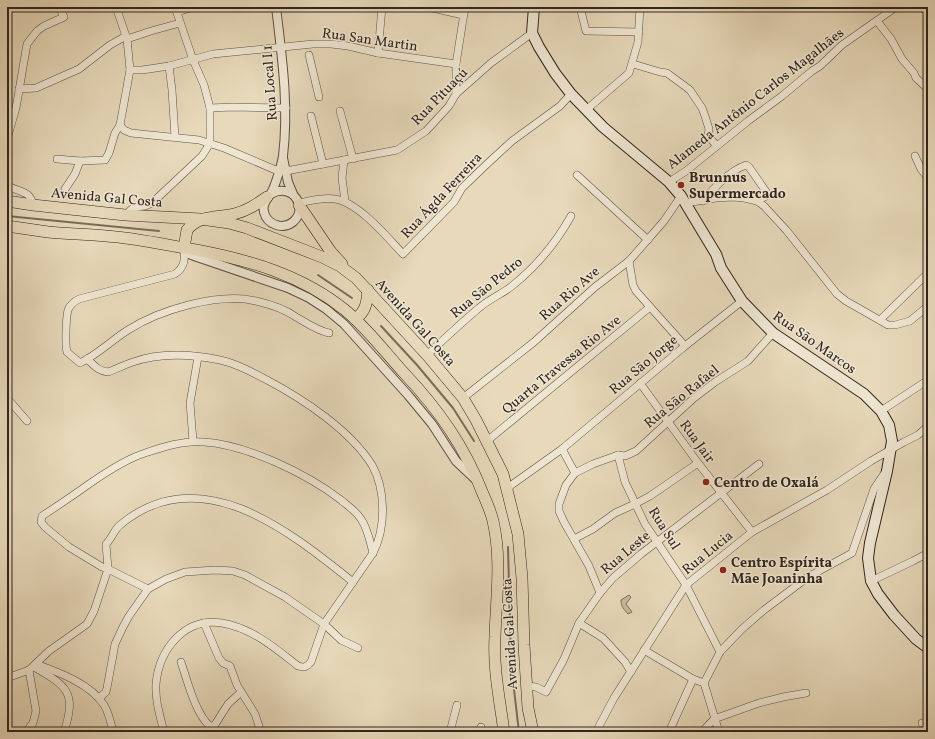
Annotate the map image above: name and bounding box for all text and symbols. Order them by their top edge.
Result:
street label: Rua San Martin [321,24,419,57]
street label: Alameda Antônio Carlos Magalhães [664,24,848,174]
street label: Rua Local I 1 [258,44,283,121]
street label: Rua Pituaçú [408,64,473,130]
street label: Rua Ágda Ferreira [397,149,487,243]
place label: Brunnus Supermercado [689,169,786,204]
marker: Brunnus Supermercado [676,180,686,190]
street label: Avenida Gal Costa [50,184,163,213]
street label: Rua São Pedro [447,253,527,323]
street label: Rua Rio Ave [536,262,604,326]
street label: Avenida Gal Costa [370,275,459,371]
street label: Rua São Marcos [769,307,860,379]
street label: Quarta Travessa Rio Ave [499,311,626,419]
street label: Rua São Jorge [606,331,682,399]
street label: Rua São Rafael [640,361,723,433]
street label: Rua Jair [675,417,719,467]
place label: Centro de Oxalá [714,474,819,493]
marker: Centro de Oxalá [701,477,711,487]
street label: Rua Sul [643,504,684,554]
street label: Rua Leste [597,527,655,579]
street label: Rua Lucia [678,527,737,580]
place label: Centro Espírita Mãe Joaninha [731,554,833,589]
marker: Centro Espírita Mãe Joaninha [718,565,728,575]
street label: Avenida Gal Costa [498,578,523,690]

